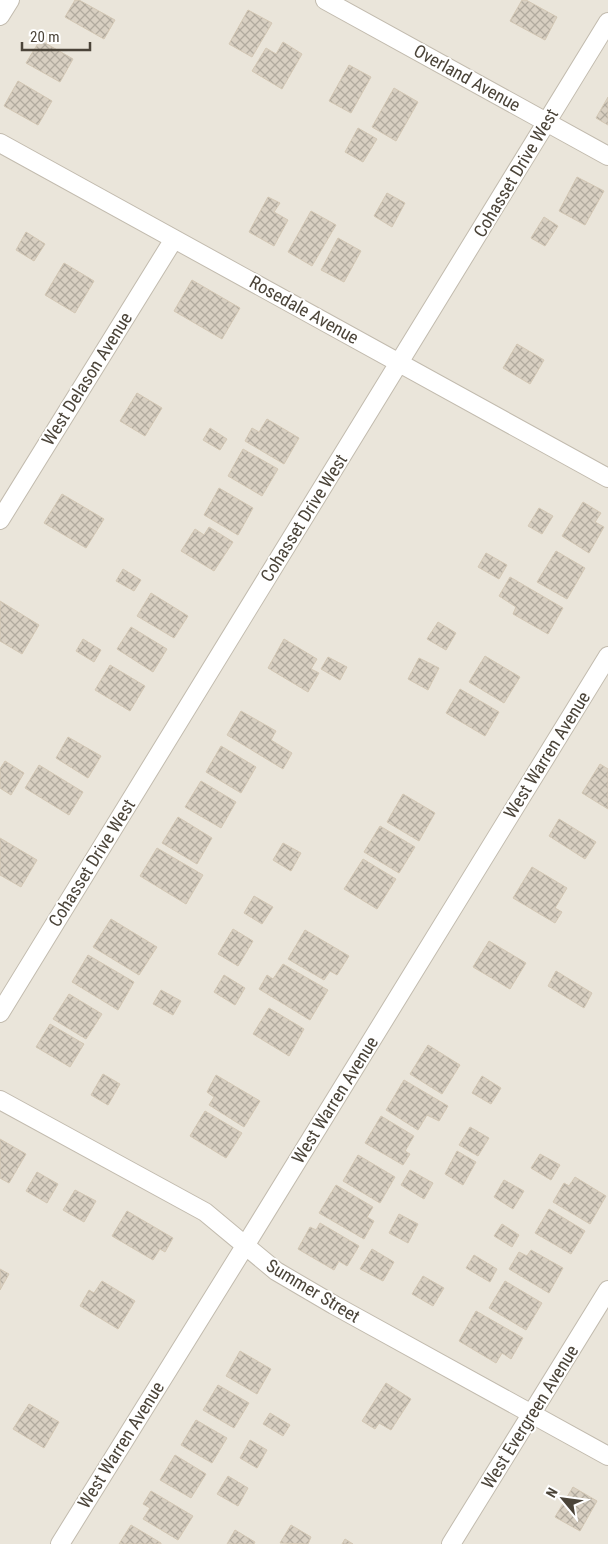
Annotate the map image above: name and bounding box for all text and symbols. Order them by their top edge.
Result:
scale bar [22,20,90,52]
text: 20 m [30,28,60,46]
street label: Overland Avenue [410,40,524,116]
street label: Cohasset Drive West [469,105,562,241]
street label: Rosedale Avenue [246,271,362,348]
street label: West Delason Avenue [37,308,136,449]
street label: Cohasset Drive West [256,450,351,585]
street label: West Warren Avenue [499,687,594,822]
street label: Cohasset Drive West [44,795,139,930]
street label: West Warren Avenue [287,1032,382,1167]
street label: Summer Street [263,1254,364,1327]
street label: West Evergreen Avenue [477,1341,582,1492]
street label: West Warren Avenue [73,1377,168,1512]
north arrow [538,1474,588,1524]
text: N [543,1485,561,1500]

